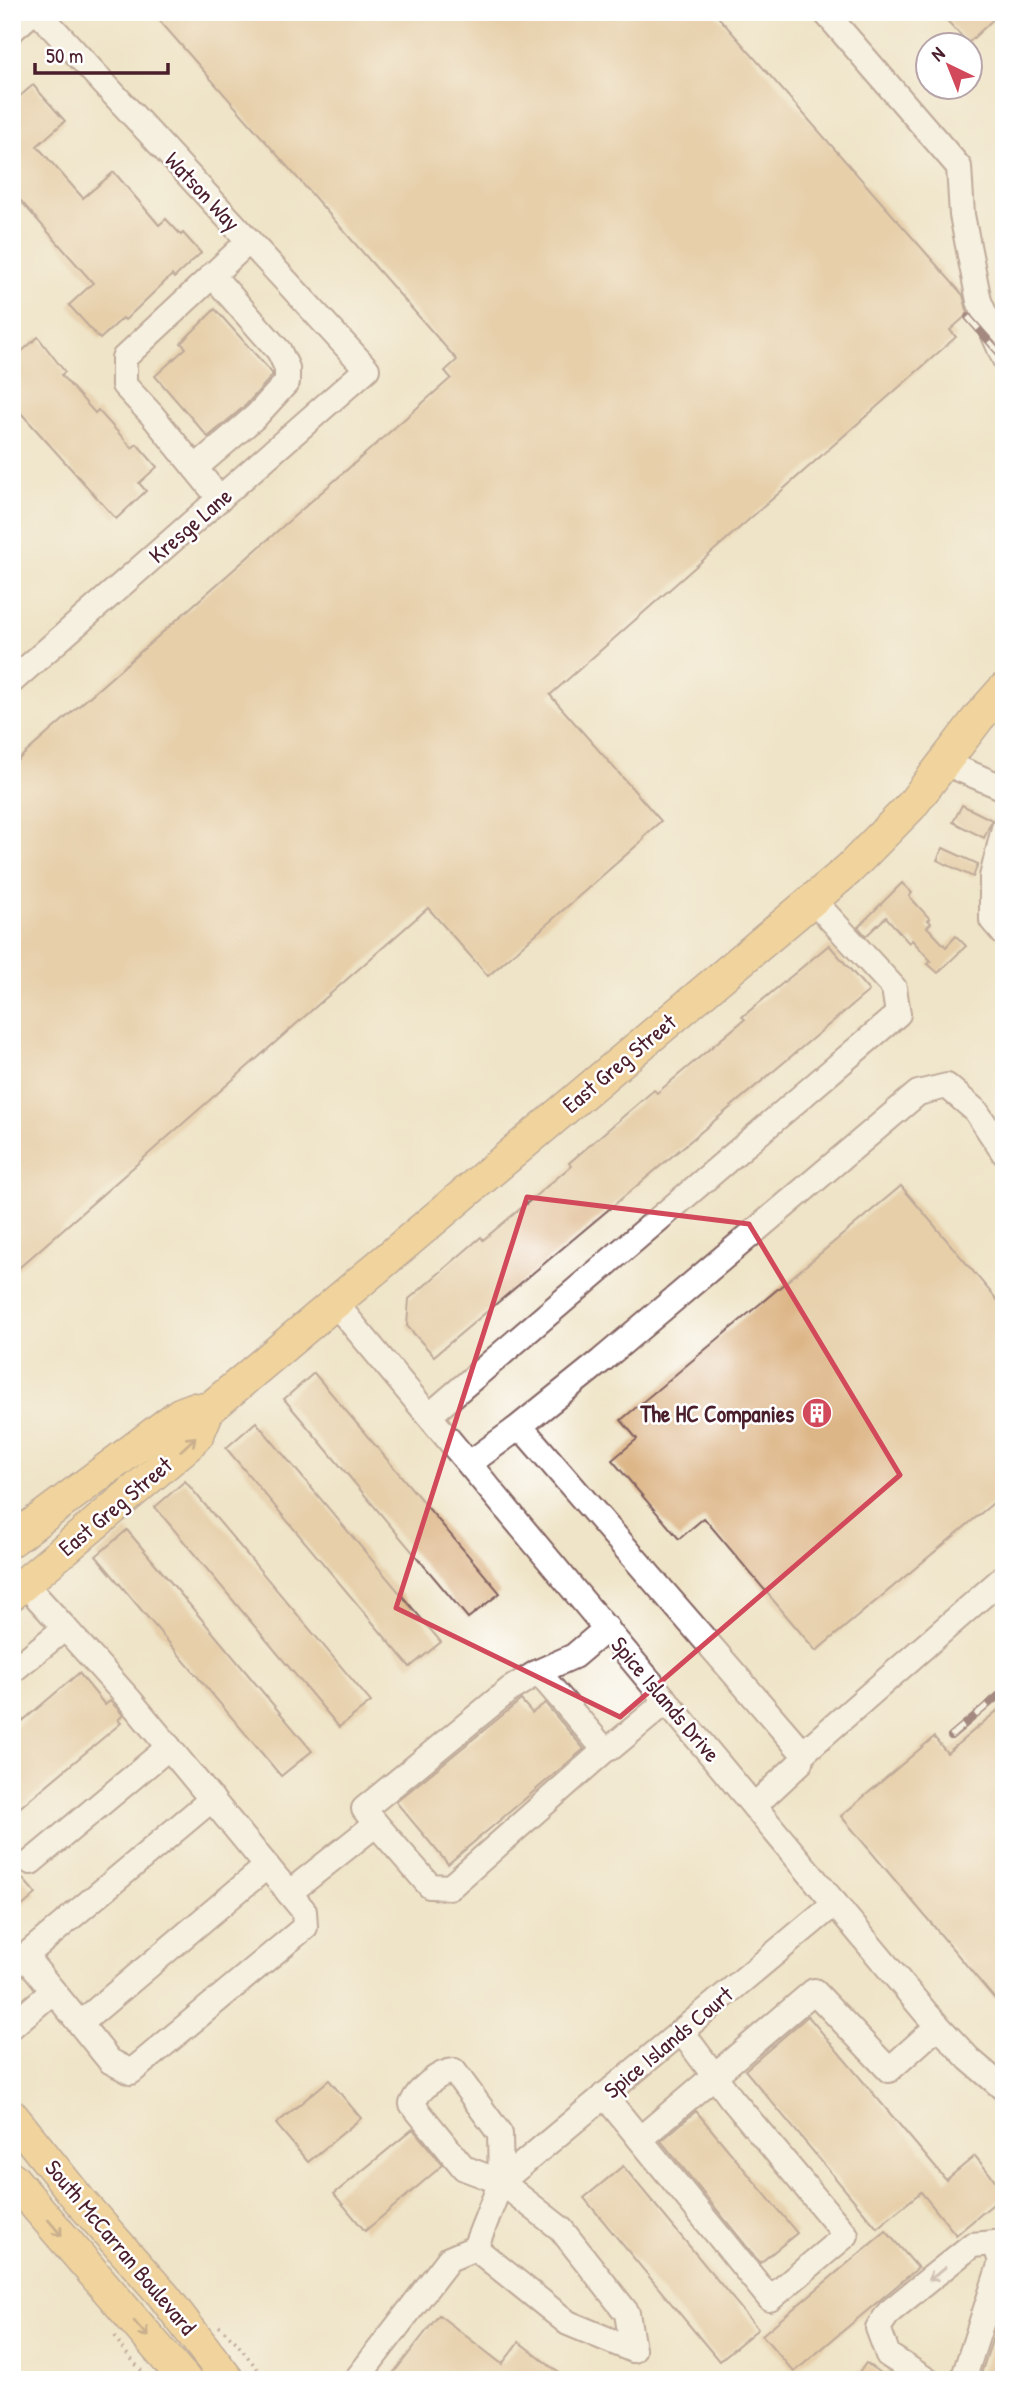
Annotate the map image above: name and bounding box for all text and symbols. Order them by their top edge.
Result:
scale bar [35,32,168,76]
north arrow [914,32,984,102]
text: 50 m [46,41,83,70]
text: N [925,41,950,67]
street label: Watson Way [158,145,248,238]
street label: Kresge Lane [142,480,238,570]
street label: East Greg Street [556,1006,683,1120]
building icon: The HC Companies [800,1396,834,1430]
place label: The HC Companies [640,1398,794,1430]
one-way arrow [179,1435,196,1452]
street label: East Greg Street [52,1449,179,1563]
street label: Spice Islands Drive [604,1630,728,1768]
street label: Spice Islands Court [597,1978,740,2105]
street label: South McCarran Boulevard [38,2153,204,2341]
one-way arrow [47,2219,63,2237]
one-way arrow [928,2266,946,2281]
one-way arrow [133,2319,149,2337]

